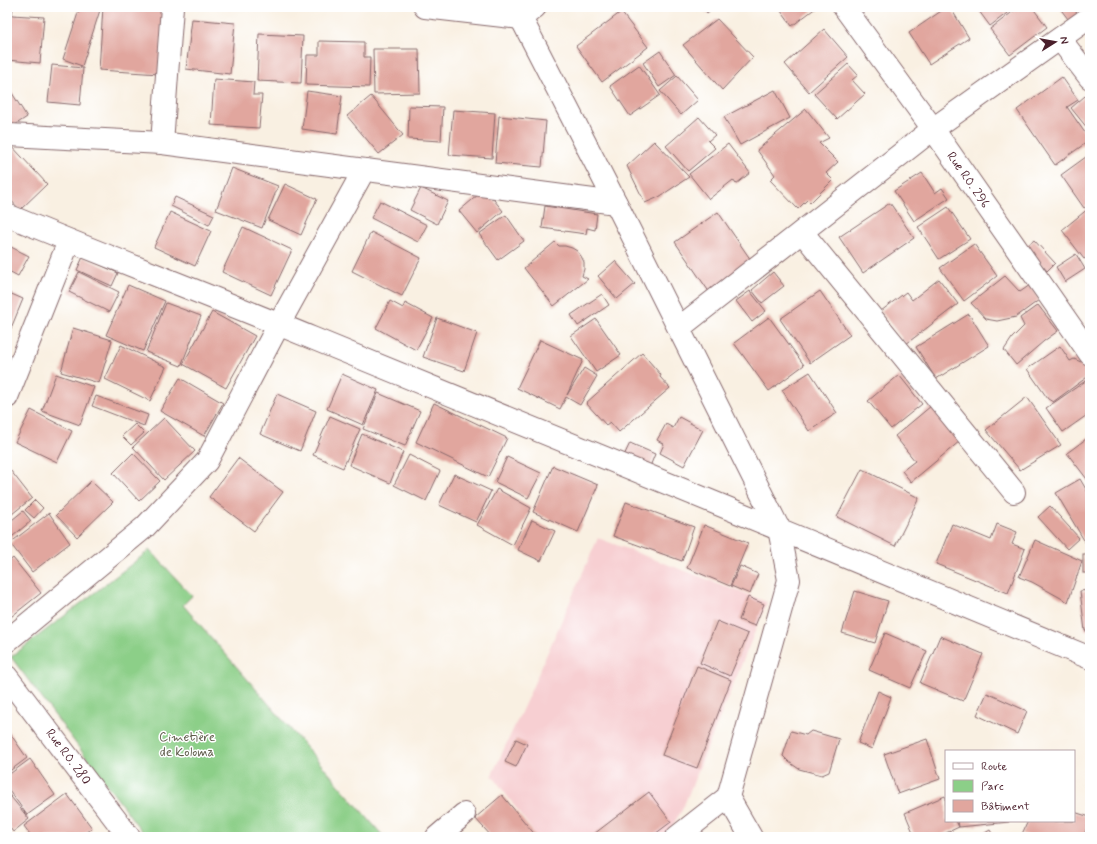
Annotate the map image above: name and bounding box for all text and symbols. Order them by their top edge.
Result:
north arrow [1035,22,1075,62]
text: N [1056,35,1071,45]
street label: Rue RO. 296 [942,149,994,211]
street label: Rue RO. 280 [41,726,95,789]
park label: Cimetière de Koloma [159,729,215,761]
legend [945,750,1075,822]
text: Route [981,759,1007,775]
text: Parc [981,779,1004,795]
text: Bâtiment [981,799,1030,815]

